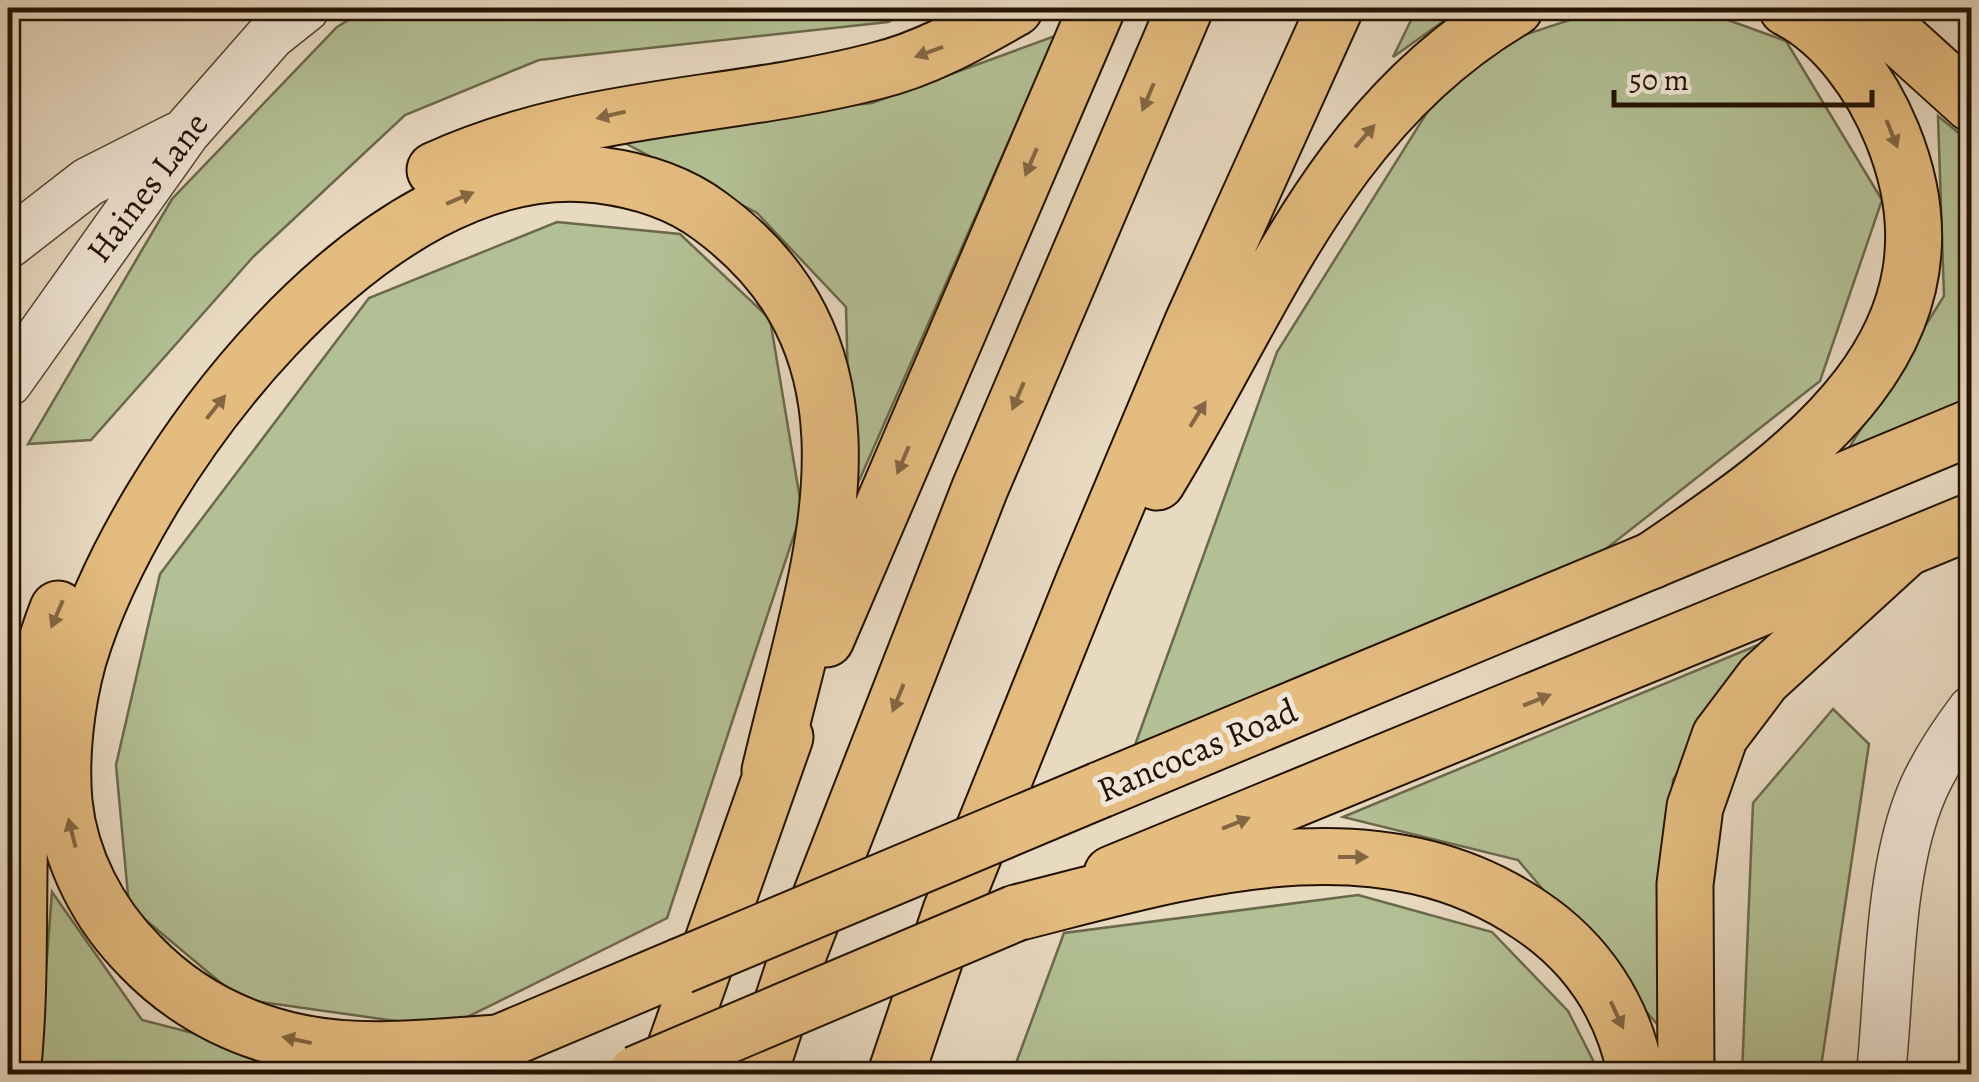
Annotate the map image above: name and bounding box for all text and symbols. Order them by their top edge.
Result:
one-way arrow [913,45,943,60]
scale bar [1614,45,1872,107]
text: 50 m [1629,60,1689,100]
one-way arrow [1139,83,1155,113]
street label: Haines Lane [75,102,219,272]
one-way arrow [595,108,626,123]
one-way arrow [1884,119,1900,149]
one-way arrow [1354,124,1376,149]
one-way arrow [1023,147,1039,176]
one-way arrow [445,190,475,206]
one-way arrow [1010,381,1026,411]
one-way arrow [205,395,226,420]
one-way arrow [1189,400,1206,428]
one-way arrow [895,445,911,475]
one-way arrow [49,599,65,629]
one-way arrow [889,683,905,713]
street label: Rancocas Road [1090,686,1304,814]
one-way arrow [1522,692,1552,708]
one-way arrow [1221,814,1251,830]
one-way arrow [63,817,79,848]
one-way arrow [1337,849,1369,865]
one-way arrow [1609,1001,1625,1030]
one-way arrow [281,1032,312,1048]

